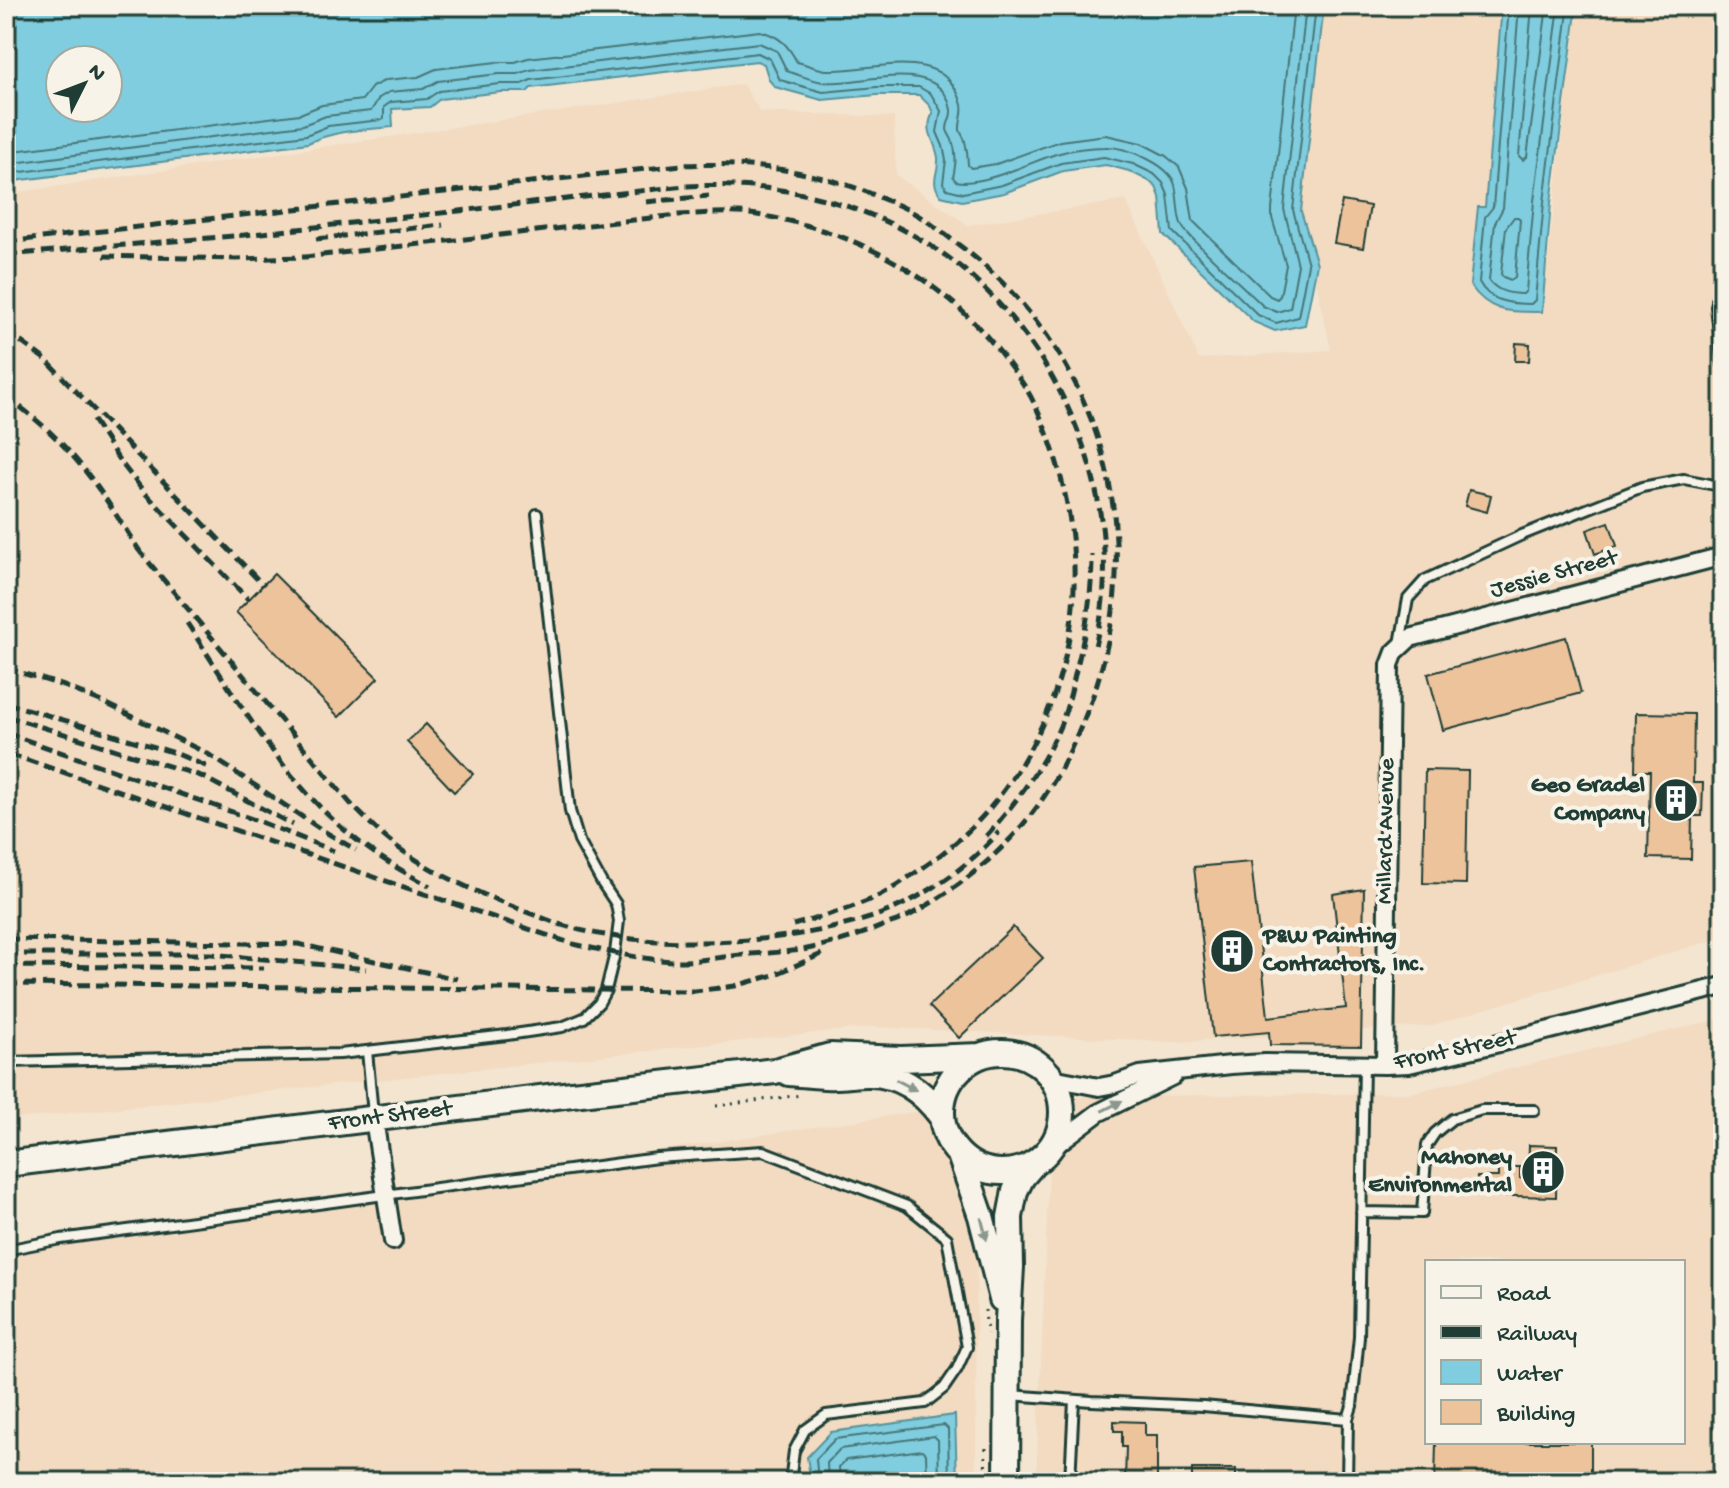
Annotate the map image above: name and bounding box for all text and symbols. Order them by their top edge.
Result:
north arrow [44,44,124,124]
text: N [81,59,110,87]
street label: Jessie Street [1487,544,1623,606]
street label: Millard Avenue [1371,757,1403,904]
place label: Geo Gradel Company [1531,772,1645,829]
building icon: Geo Gradel Company [1652,776,1700,824]
place label: P&W Painting Contractors, Inc. [1261,923,1425,980]
building icon: P&W Painting Contractors, Inc. [1208,927,1256,975]
street label: Front Street [1390,1023,1521,1078]
one-way arrow [895,1078,918,1091]
street label: Front Street [326,1095,456,1139]
one-way arrow [1100,1099,1123,1112]
place label: Mahoney Environmental [1368,1144,1512,1201]
building icon: Mahoney Environmental [1519,1148,1567,1196]
one-way arrow [979,1216,991,1241]
legend [1425,1260,1685,1444]
text: Road [1497,1281,1551,1310]
text: Railway [1497,1321,1577,1350]
text: Water [1497,1361,1564,1390]
text: Building [1496,1401,1575,1430]

